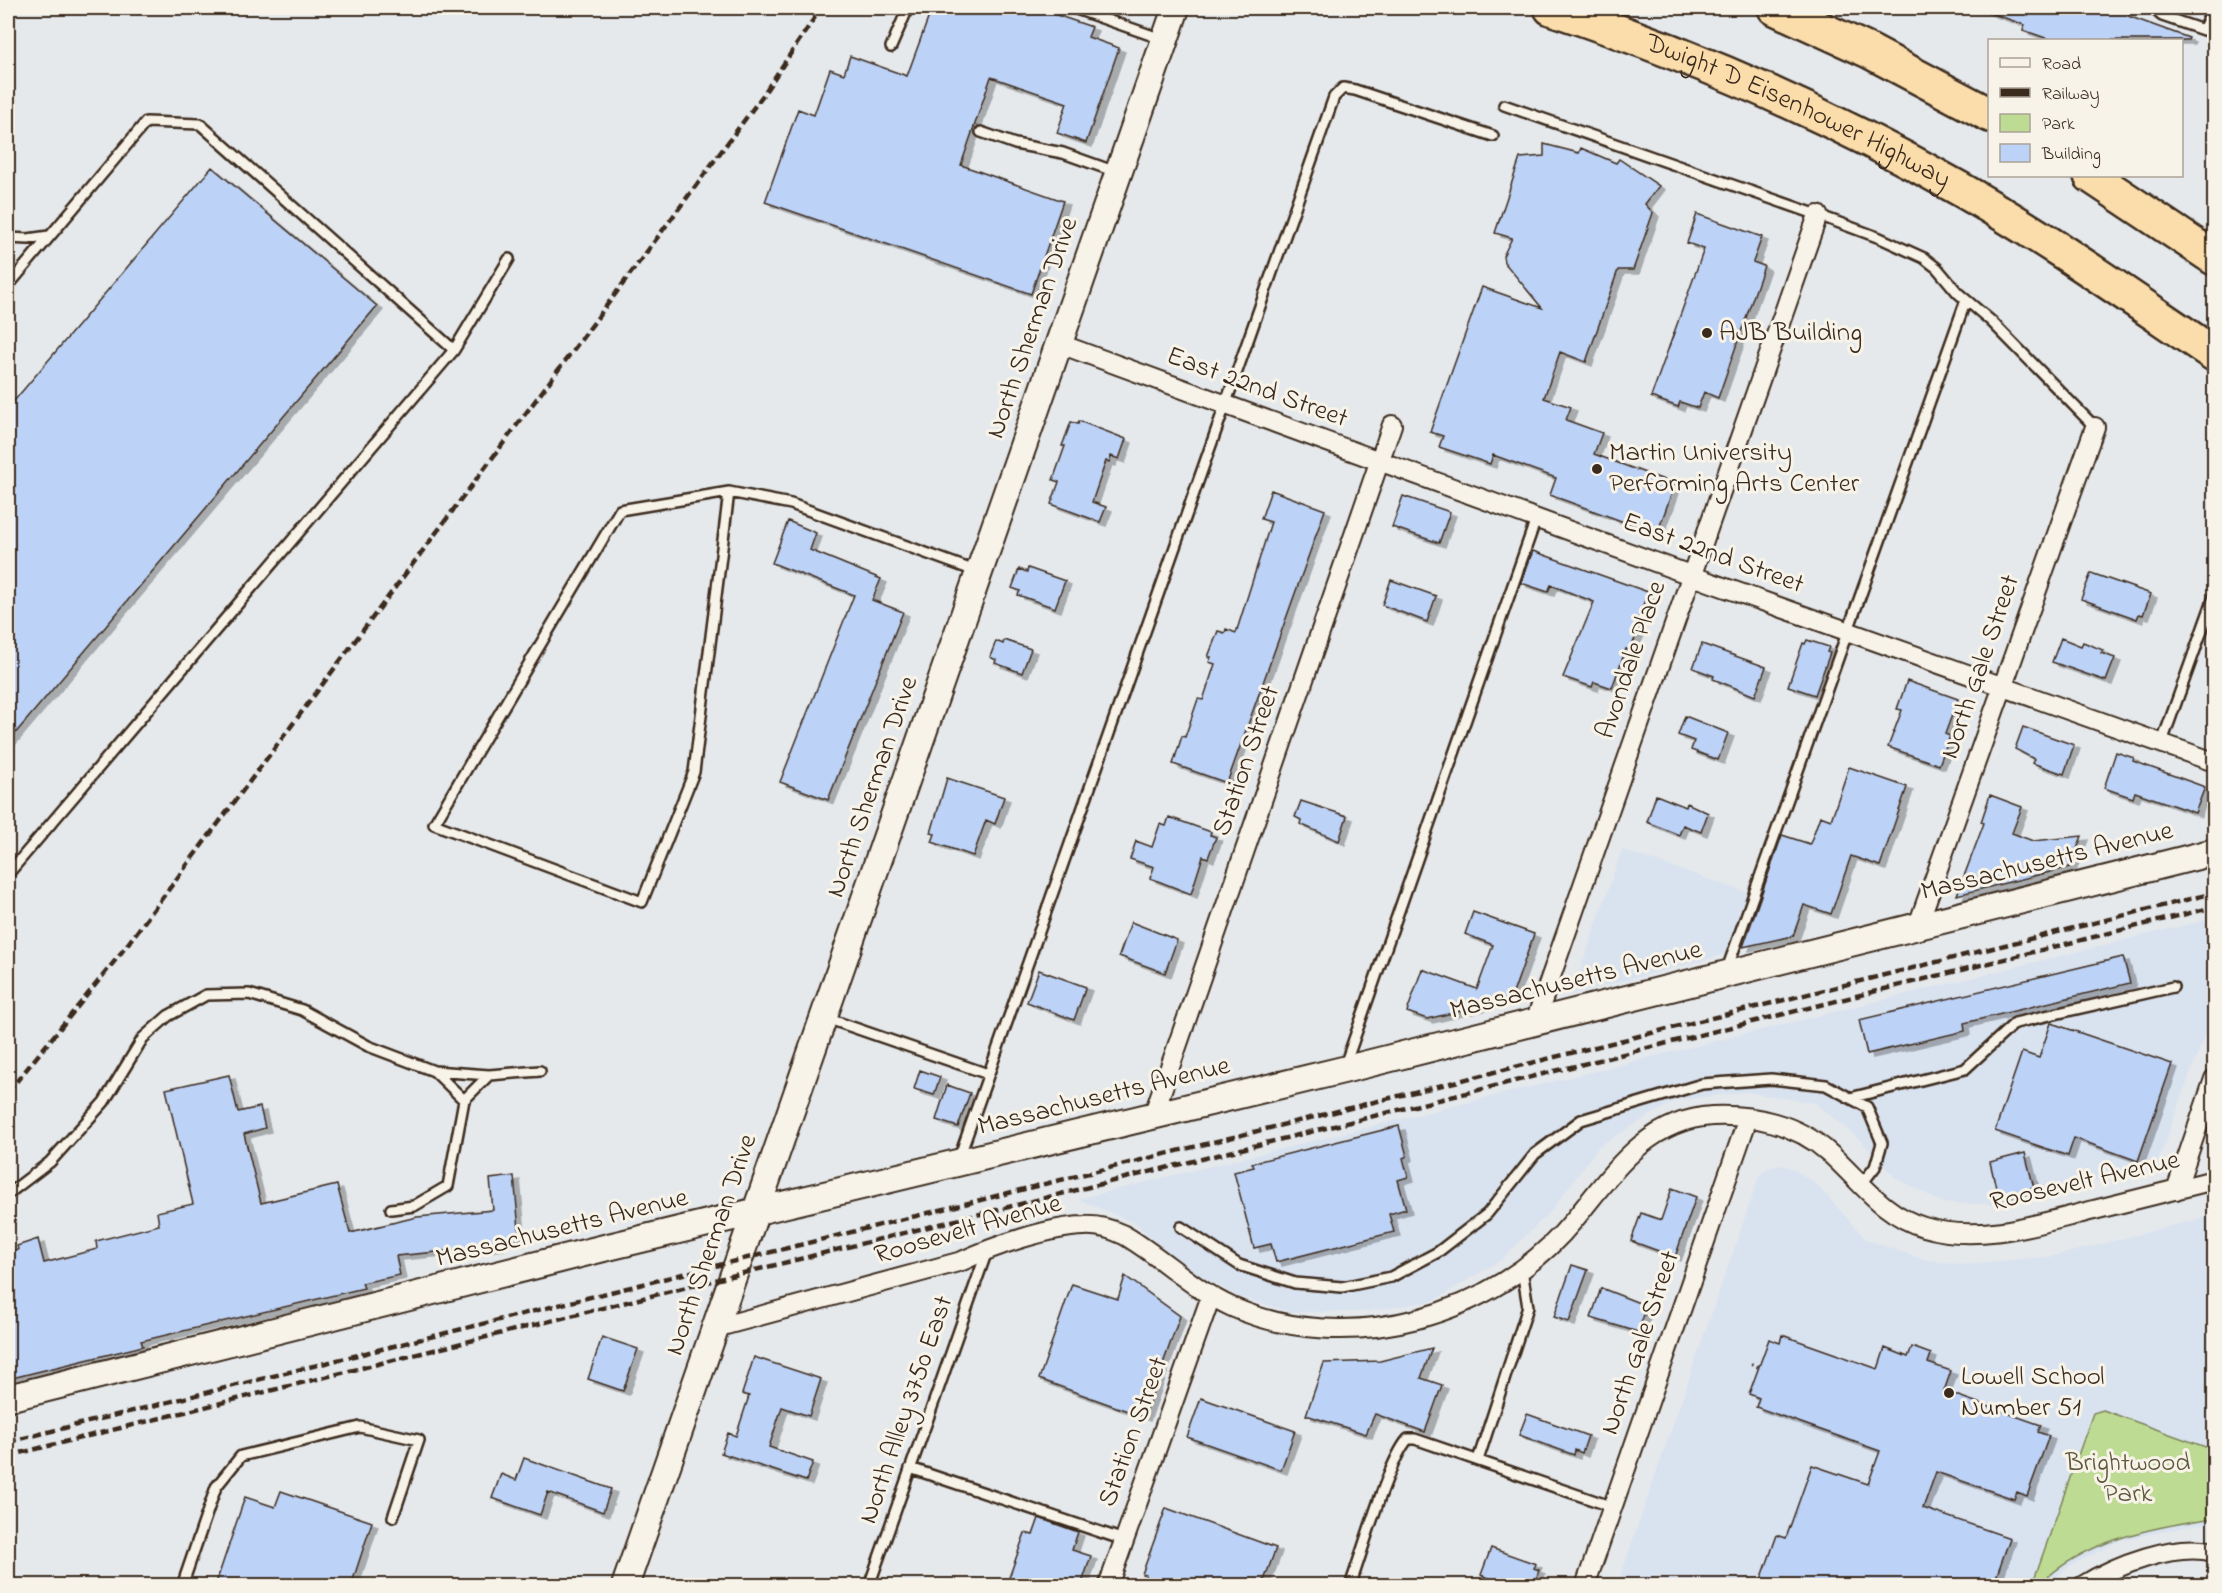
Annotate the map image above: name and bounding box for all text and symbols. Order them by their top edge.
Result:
street label: Dwight D Eisenhower Highway [1639,23,1958,199]
legend [1988,39,2183,177]
text: Road [2042,52,2081,78]
text: Railway [2042,82,2099,108]
text: Park [2042,112,2075,138]
text: Building [2041,142,2101,169]
street label: North Sherman Drive [977,211,1089,444]
place label: AJB Building [1719,314,1862,353]
marker: AJB Building [1700,326,1714,340]
street label: East 22nd Street [1161,337,1353,439]
place label: Martin University Performing Arts Center [1609,434,1860,504]
marker: Martin University Performing Arts Center [1590,462,1604,476]
street label: East 22nd Street [1617,503,1809,605]
street label: North Gale Street [1931,570,2031,764]
street label: Avondale Place [1587,575,1678,744]
street label: North Sherman Drive [817,670,929,903]
street label: Station Street [1203,680,1291,842]
street label: Massachusetts Avenue [1917,812,2178,912]
street label: Massachusetts Avenue [1446,931,1707,1031]
street label: Massachusetts Avenue [974,1047,1235,1147]
street label: North Sherman Drive [656,1128,768,1361]
street label: Roosevelt Avenue [1986,1141,2184,1223]
street label: Massachusetts Avenue [432,1179,693,1279]
street label: Roosevelt Avenue [870,1184,1067,1275]
street label: North Gale Street [1591,1246,1691,1440]
street label: North Alley 3750 East [850,1291,964,1529]
street label: Station Street [1089,1352,1179,1512]
place label: Lowell School Number 51 [1961,1358,2105,1428]
marker: Lowell School Number 51 [1942,1386,1956,1400]
park label: Brightwood Park [2064,1444,2191,1514]

